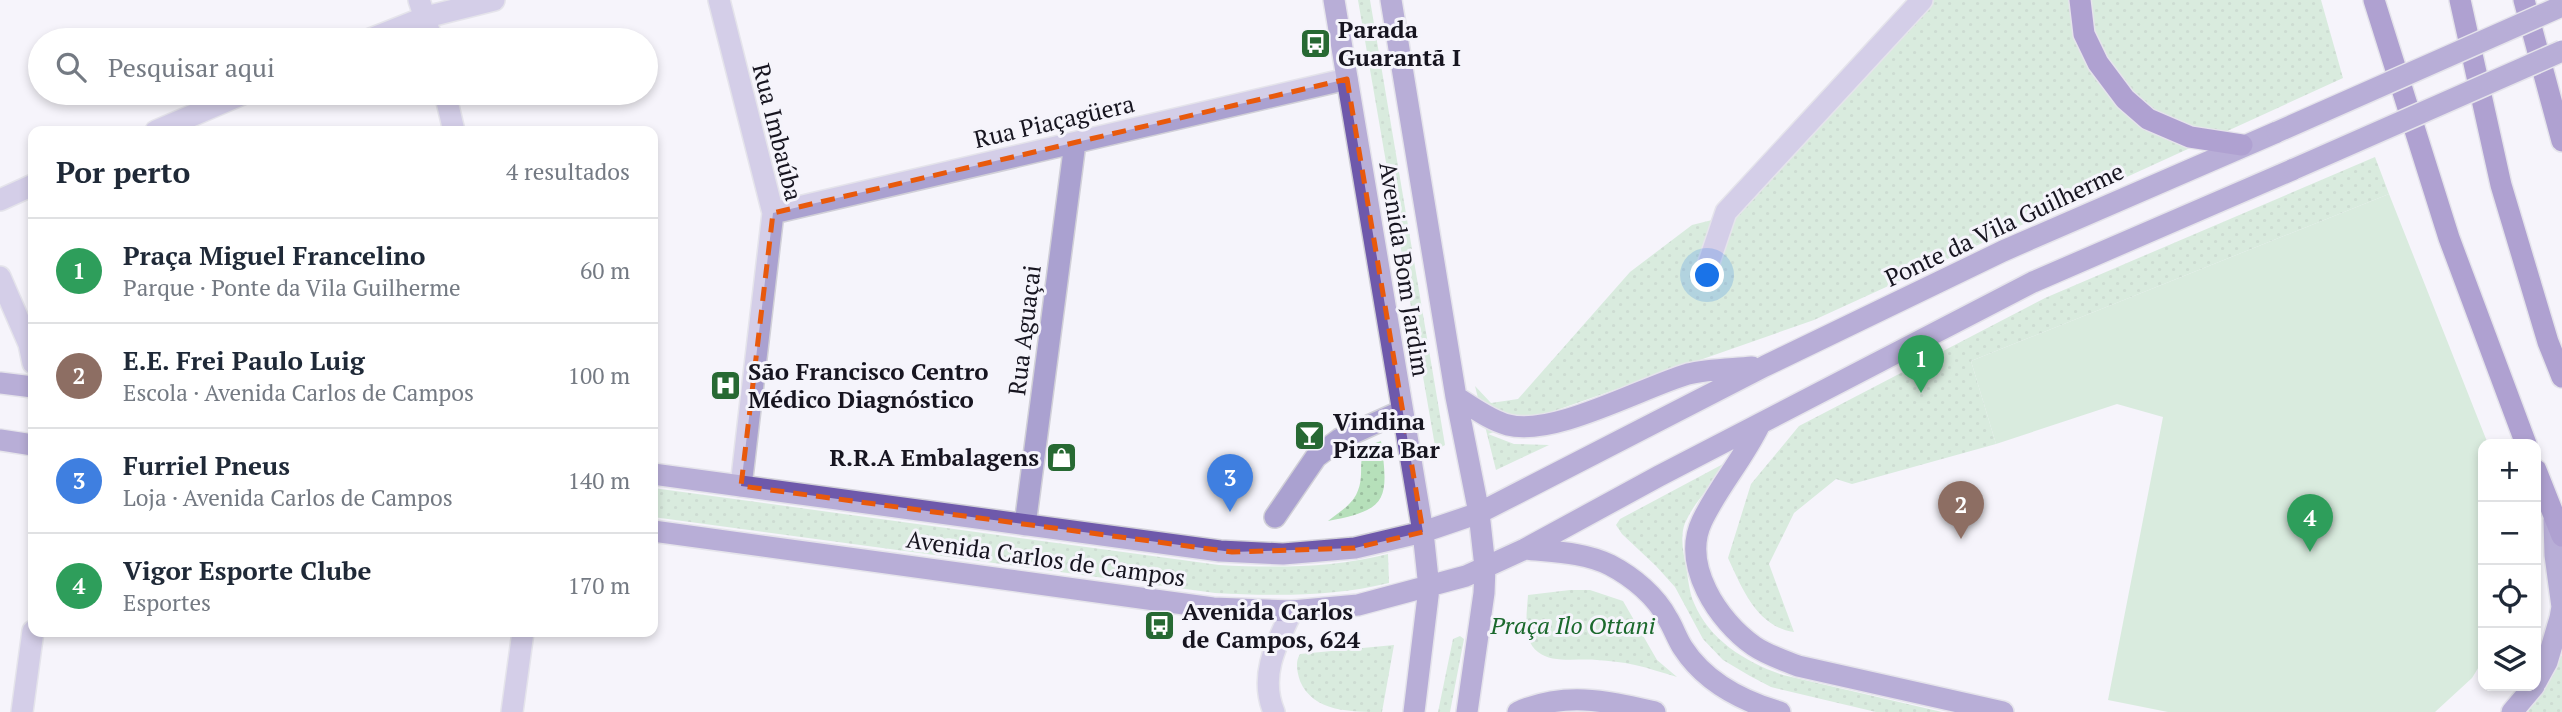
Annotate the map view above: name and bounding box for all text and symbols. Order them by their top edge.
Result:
place label: Parada Guarantã I [1338,13,1461,73]
bus stop icon: Parada Guarantã I [1298,26,1332,60]
search box [28,28,658,105]
icon: search [52,48,90,86]
text: Pesquisar aqui [108,50,275,84]
street label: Rua Imbaúba [745,60,811,204]
street label: Rua Piaçagüera [971,87,1137,155]
text: Por perto [56,152,190,192]
street label: Ponte da Vila Guilherme [1879,155,2129,293]
text: 4 resultados [506,156,630,187]
street label: Avenida Bom Jardim [1372,160,1438,379]
text: Praça Miguel Francelino [123,238,426,272]
text: 1 [73,255,86,286]
text: 60 m [580,255,630,286]
your location [1690,258,1724,292]
street label: Rua Aguaçai [1000,263,1048,397]
text: Parque · Ponte da Vila Guilherme [123,272,461,303]
pin: 1 [1898,335,1944,393]
text: E.E. Frei Paulo Luig [123,343,365,377]
place label: São Francisco Centro Médico Diagnóstico [748,355,989,415]
text: 2 [73,360,86,391]
text: 100 m [568,360,630,391]
hospital icon: São Francisco Centro Médico Diagnóstico [708,368,742,402]
text: Escola · Avenida Carlos de Campos [123,377,474,408]
place label: Vindina Pizza Bar [1333,405,1440,465]
bar icon: Vindina Pizza Bar [1293,418,1327,452]
map controls [2478,439,2541,691]
button: + [2478,439,2541,502]
shop icon: R.R.A Embalagens [1045,440,1079,474]
place label: R.R.A Embalagens [829,441,1039,473]
text: Furriel Pneus [123,448,290,482]
pin: 3 [1207,454,1253,512]
text: 3 [73,465,86,496]
text: 140 m [568,465,630,496]
pin: 2 [1938,481,1984,539]
text: Loja · Avenida Carlos de Campos [123,482,453,513]
pin: 4 [2287,494,2333,552]
button: − [2478,502,2541,565]
street label: Avenida Carlos de Campos [904,523,1188,593]
text: Vigor Esporte Clube [123,553,371,587]
button: locate [2478,565,2541,628]
text: 4 [73,570,86,601]
text: 170 m [568,570,630,601]
text: Esportes [123,587,211,618]
place label: Avenida Carlos de Campos, 624 [1182,595,1361,655]
bus stop icon: Avenida Carlos de Campos, 624 [1142,608,1176,642]
park label: Praça Ilo Ottani [1490,609,1656,641]
button: layers [2478,628,2541,691]

